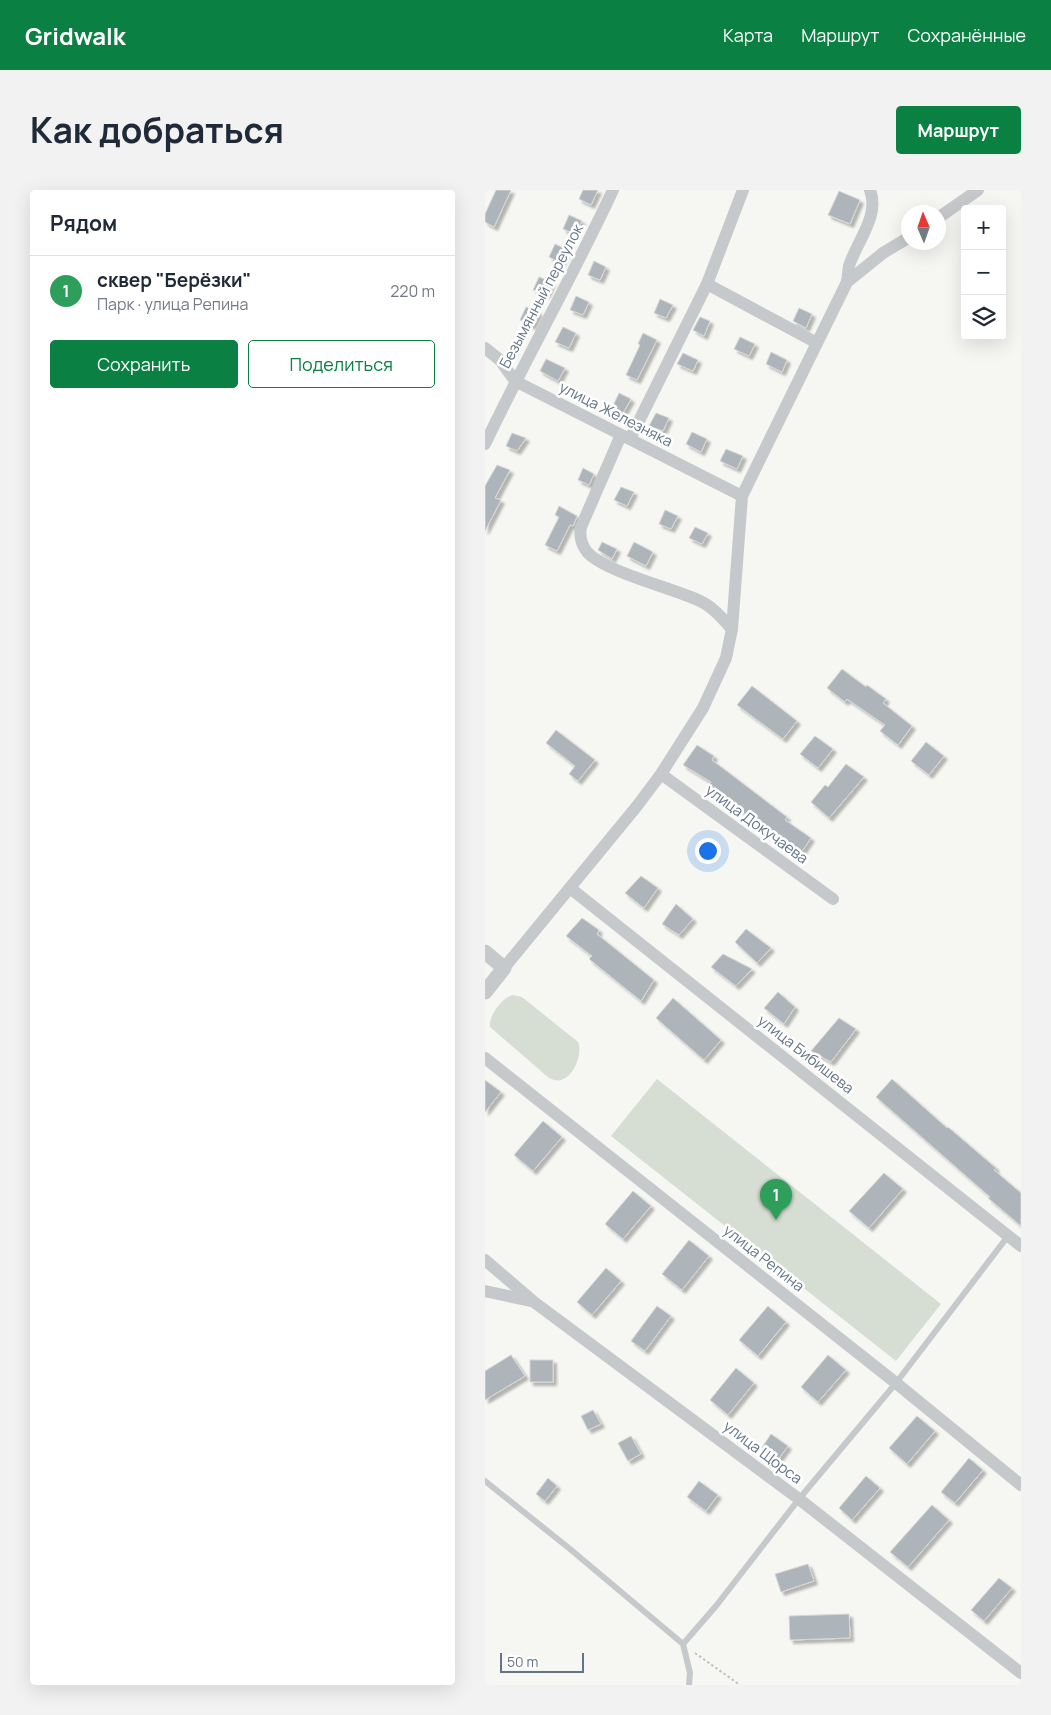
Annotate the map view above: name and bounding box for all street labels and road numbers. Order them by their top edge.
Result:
street label: Безымянный переулок [494,220,588,372]
street label: улица Железняка [556,376,676,452]
street label: улица Докучаева [701,780,813,868]
street label: улица Бибишева [754,1010,858,1098]
street label: улица Репина [719,1220,809,1296]
street label: улица Щорса [719,1415,807,1489]

